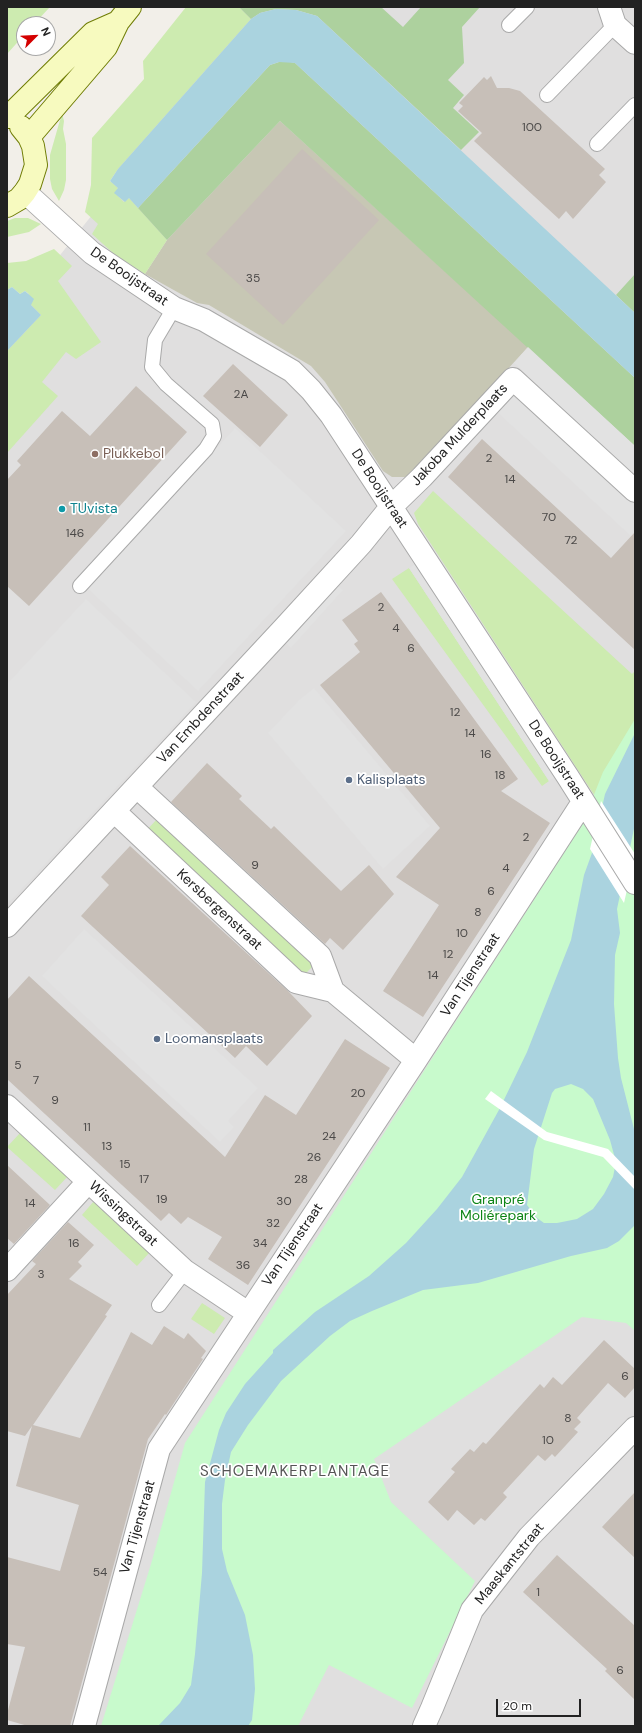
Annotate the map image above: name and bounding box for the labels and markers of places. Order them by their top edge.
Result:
place label: Plukkebol [103,446,164,462]
marker: Plukkebol [90,449,100,459]
place label: TUvista [70,501,118,517]
marker: TUvista [57,504,67,514]
place label: Kalisplaats [357,772,425,788]
marker: Kalisplaats [344,775,354,785]
place label: Loomansplaats [165,1031,263,1047]
marker: Loomansplaats [152,1034,162,1044]

